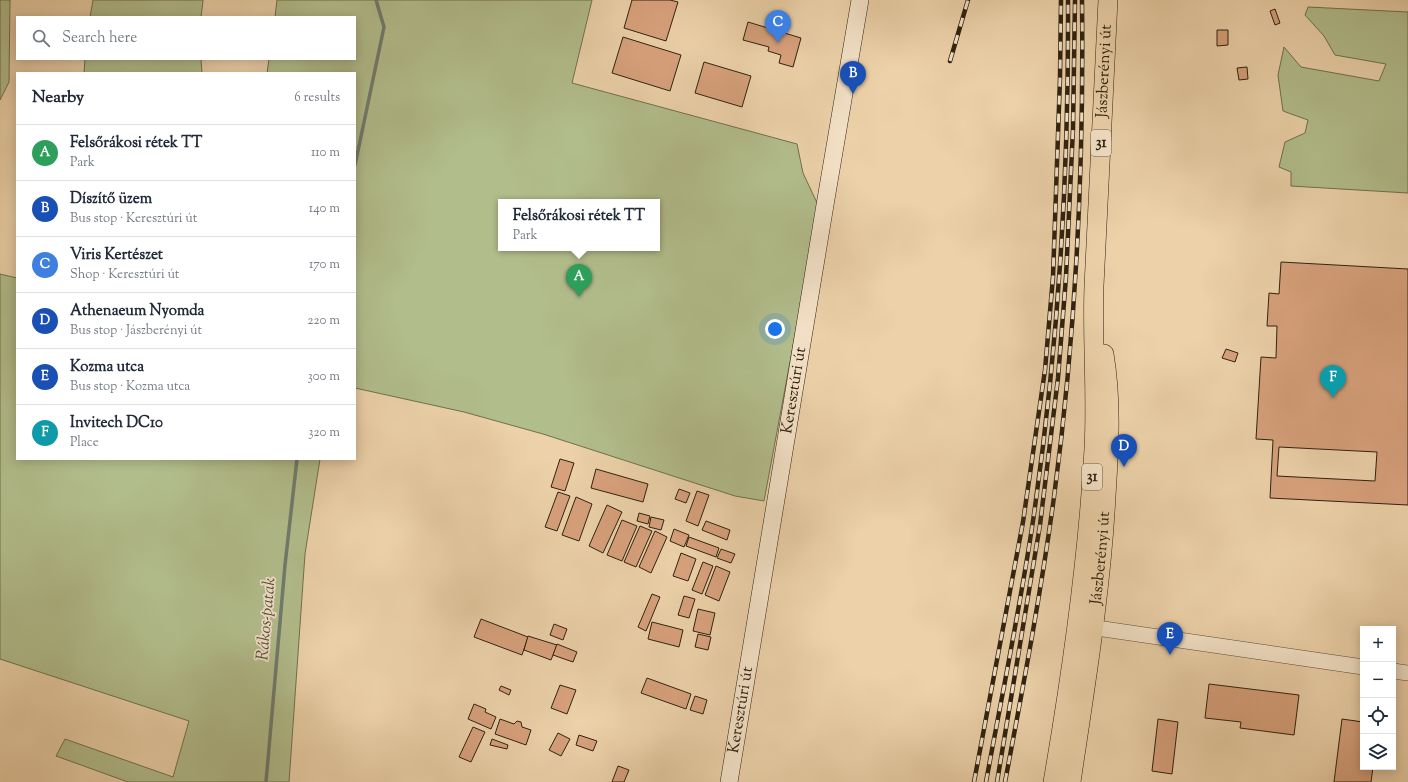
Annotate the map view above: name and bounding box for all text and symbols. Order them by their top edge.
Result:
pin: C [765,10,791,43]
search box [16,16,356,60]
street label: Jászberényi út [1091,23,1118,119]
icon: search [30,27,52,49]
text: Search here [62,28,137,49]
pin: B [840,61,866,94]
text: Nearby [32,86,84,110]
text: 6 results [294,89,340,107]
road number: 31 [1091,130,1111,156]
text: Felsőrákosi rétek TT [70,133,202,154]
text: A [40,144,50,162]
text: 110 m [311,144,340,162]
text: Park [70,154,95,172]
text: Díszítő üzem [70,189,152,210]
popup [498,199,660,251]
text: B [41,200,49,218]
text: 140 m [309,200,340,218]
text: Felsőrákosi rétek TT [513,206,645,227]
text: Bus stop · Keresztúri út [70,210,197,228]
text: Park [513,227,538,245]
text: Viris Kertészet [70,245,163,266]
text: C [40,256,50,274]
text: 170 m [309,256,340,274]
pin: A [566,264,592,297]
text: Shop · Keresztúri út [70,266,179,284]
text: Athenaeum Nyomda [70,301,205,322]
text: D [40,312,50,330]
text: 220 m [307,312,340,330]
your location [765,319,785,339]
text: Bus stop · Jászberényi út [70,322,202,340]
street label: Keresztúri út [776,345,813,435]
text: Kozma utca [70,357,144,378]
pin: F [1320,365,1346,398]
text: E [41,368,49,386]
text: 300 m [308,368,340,386]
text: Bus stop · Kozma utca [70,378,190,396]
text: Invitech DC10 [70,413,163,434]
text: F [41,424,49,442]
text: 320 m [308,424,340,442]
text: Place [70,434,99,452]
pin: D [1111,434,1137,467]
road number: 31 [1082,464,1102,490]
street label: Jászberényi út [1085,510,1117,607]
water label: Rákos-patak [251,576,283,661]
pin: E [1157,622,1183,655]
map controls [1360,626,1396,770]
button: + [1360,626,1396,662]
button: − [1360,662,1396,698]
street label: Keresztúri út [722,664,760,755]
button: locate [1360,698,1396,734]
button: layers [1360,734,1396,770]

